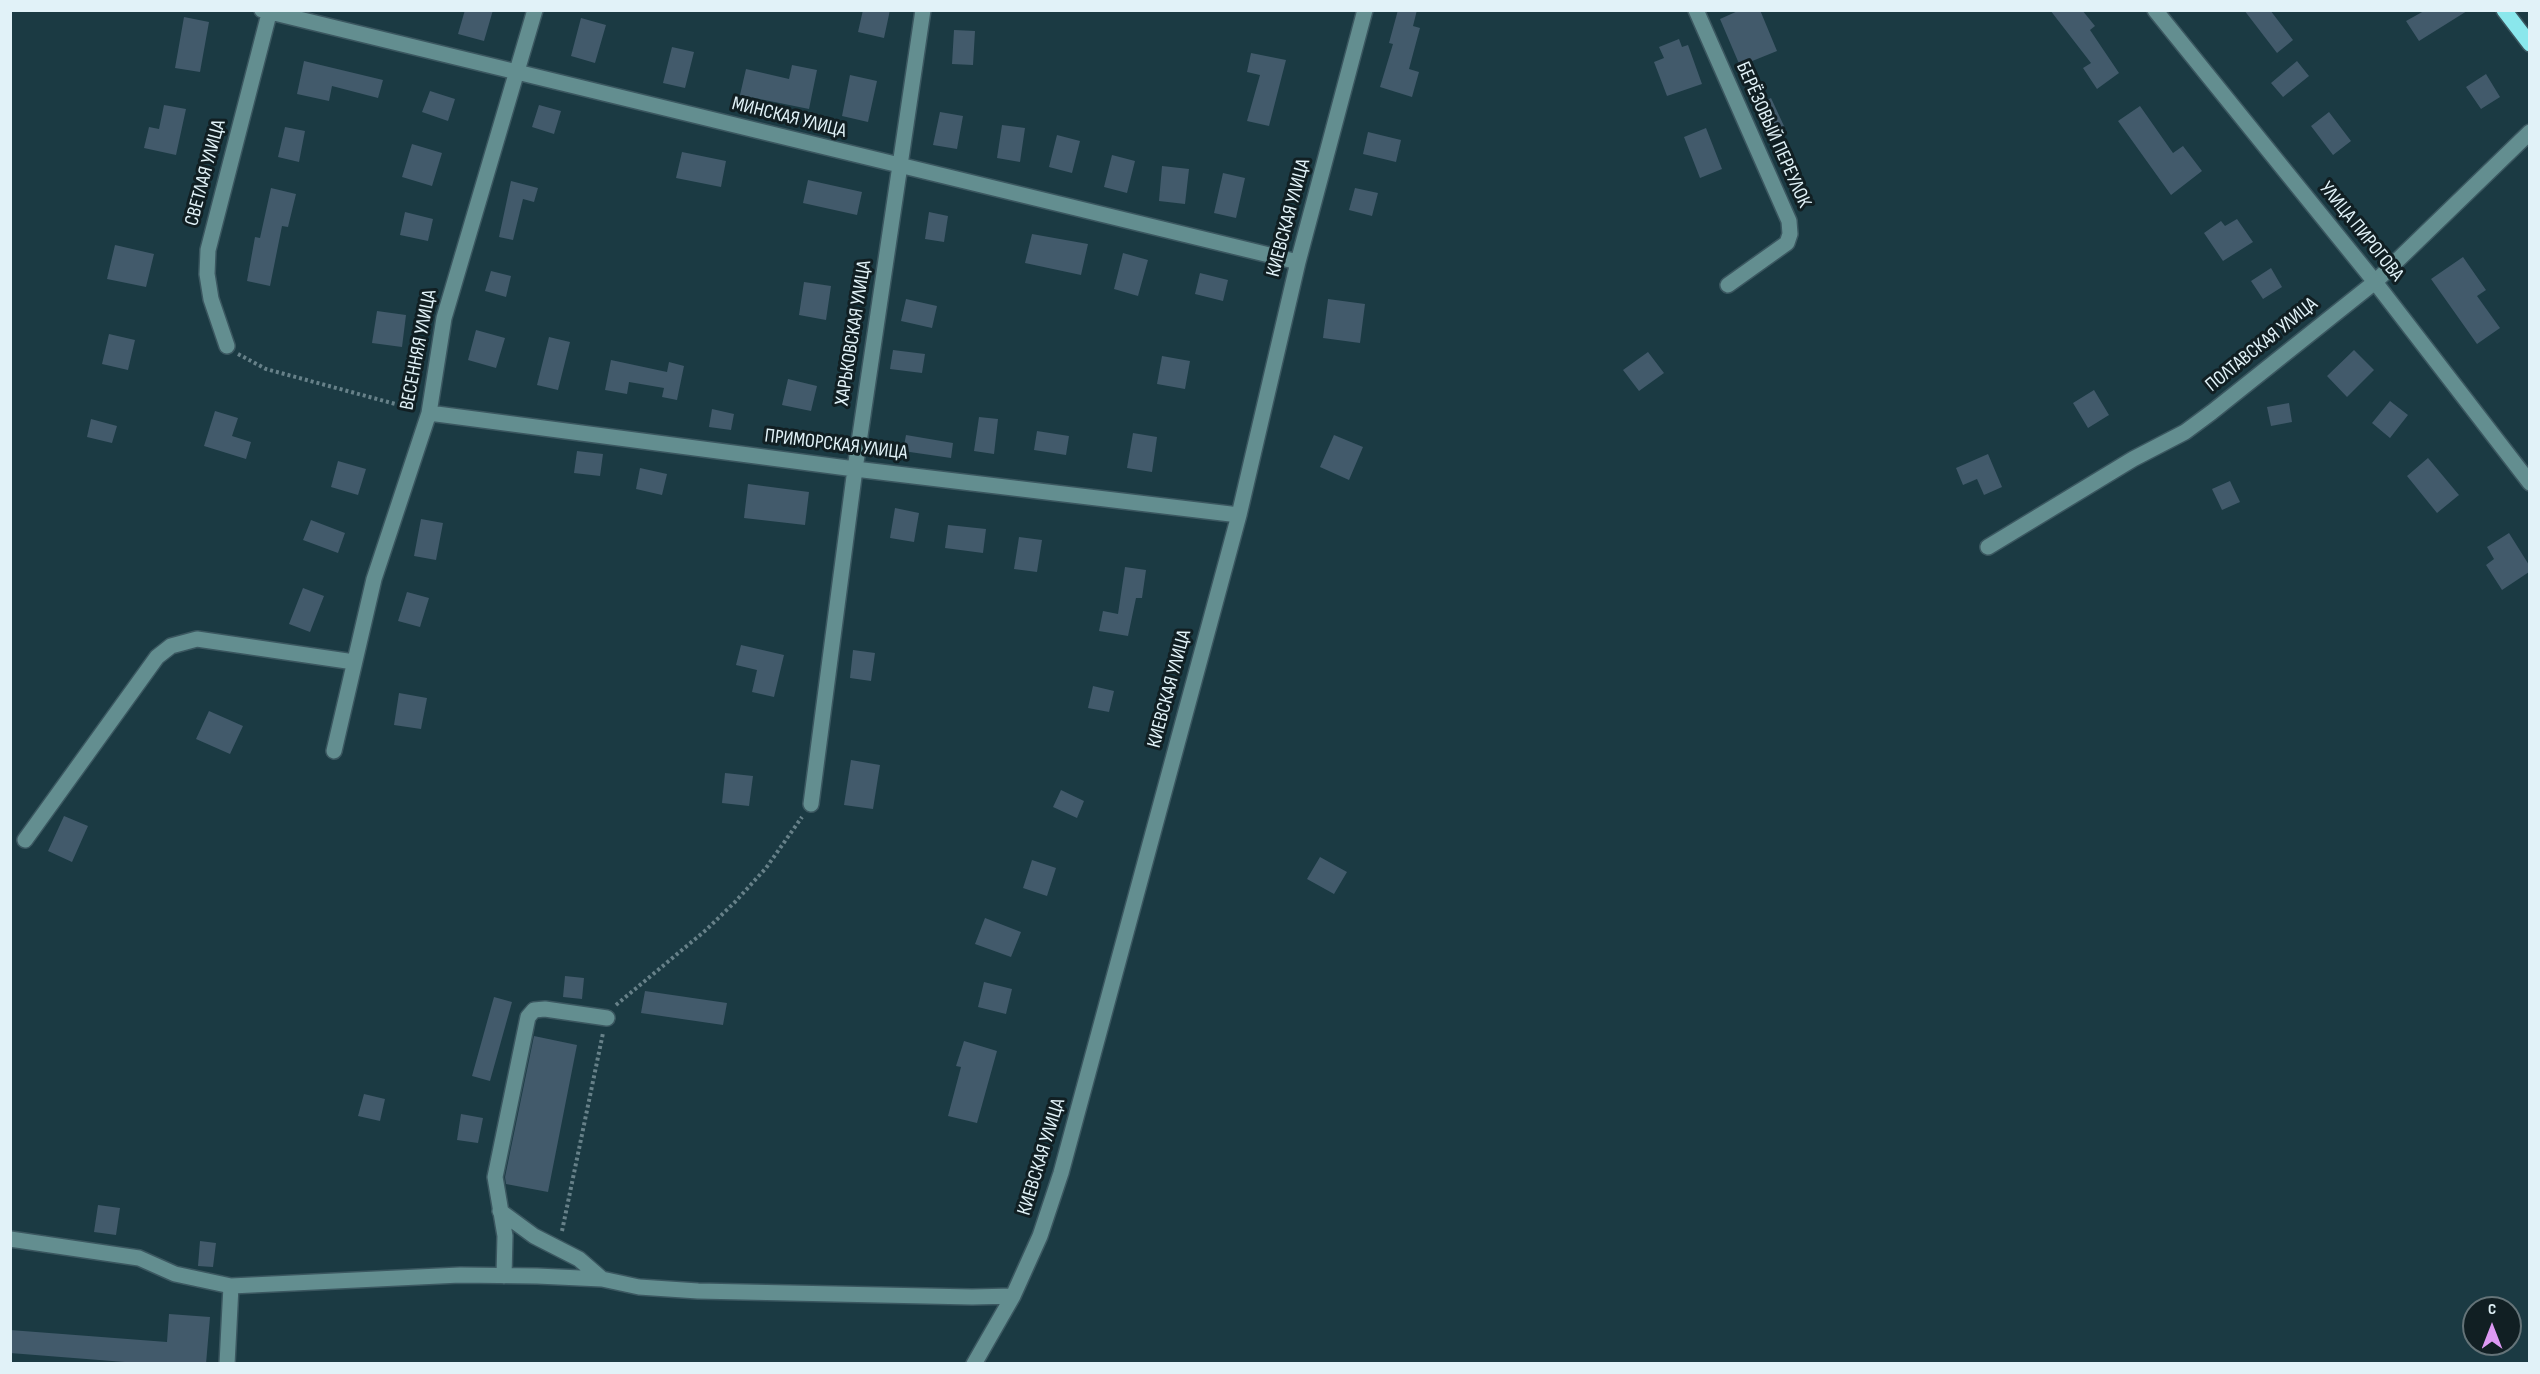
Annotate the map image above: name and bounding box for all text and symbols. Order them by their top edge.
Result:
street label: БЕРЁЗОВЫЙ ПЕРЕУЛОК [1730,58,1816,212]
street label: МИНСКАЯ УЛИЦА [729,92,849,144]
street label: СВЕТЛАЯ УЛИЦА [180,117,232,229]
street label: КИЕВСКАЯ УЛИЦА [1262,156,1316,280]
street label: УЛИЦА ПИРОГОВА [2314,177,2408,287]
street label: ХАРЬКОВСКАЯ УЛИЦА [831,259,877,407]
street label: ВЕСЕННЯЯ УЛИЦА [396,288,442,412]
street label: ПОЛТАВСКАЯ УЛИЦА [2201,293,2323,397]
street label: ПРИМОРСКАЯ УЛИЦА [763,424,909,466]
street label: КИЕВСКАЯ УЛИЦА [1143,627,1197,751]
street label: КИЕВСКАЯ УЛИЦА [1013,1096,1071,1218]
north arrow [2462,1296,2522,1356]
text: С [2488,1300,2496,1319]

